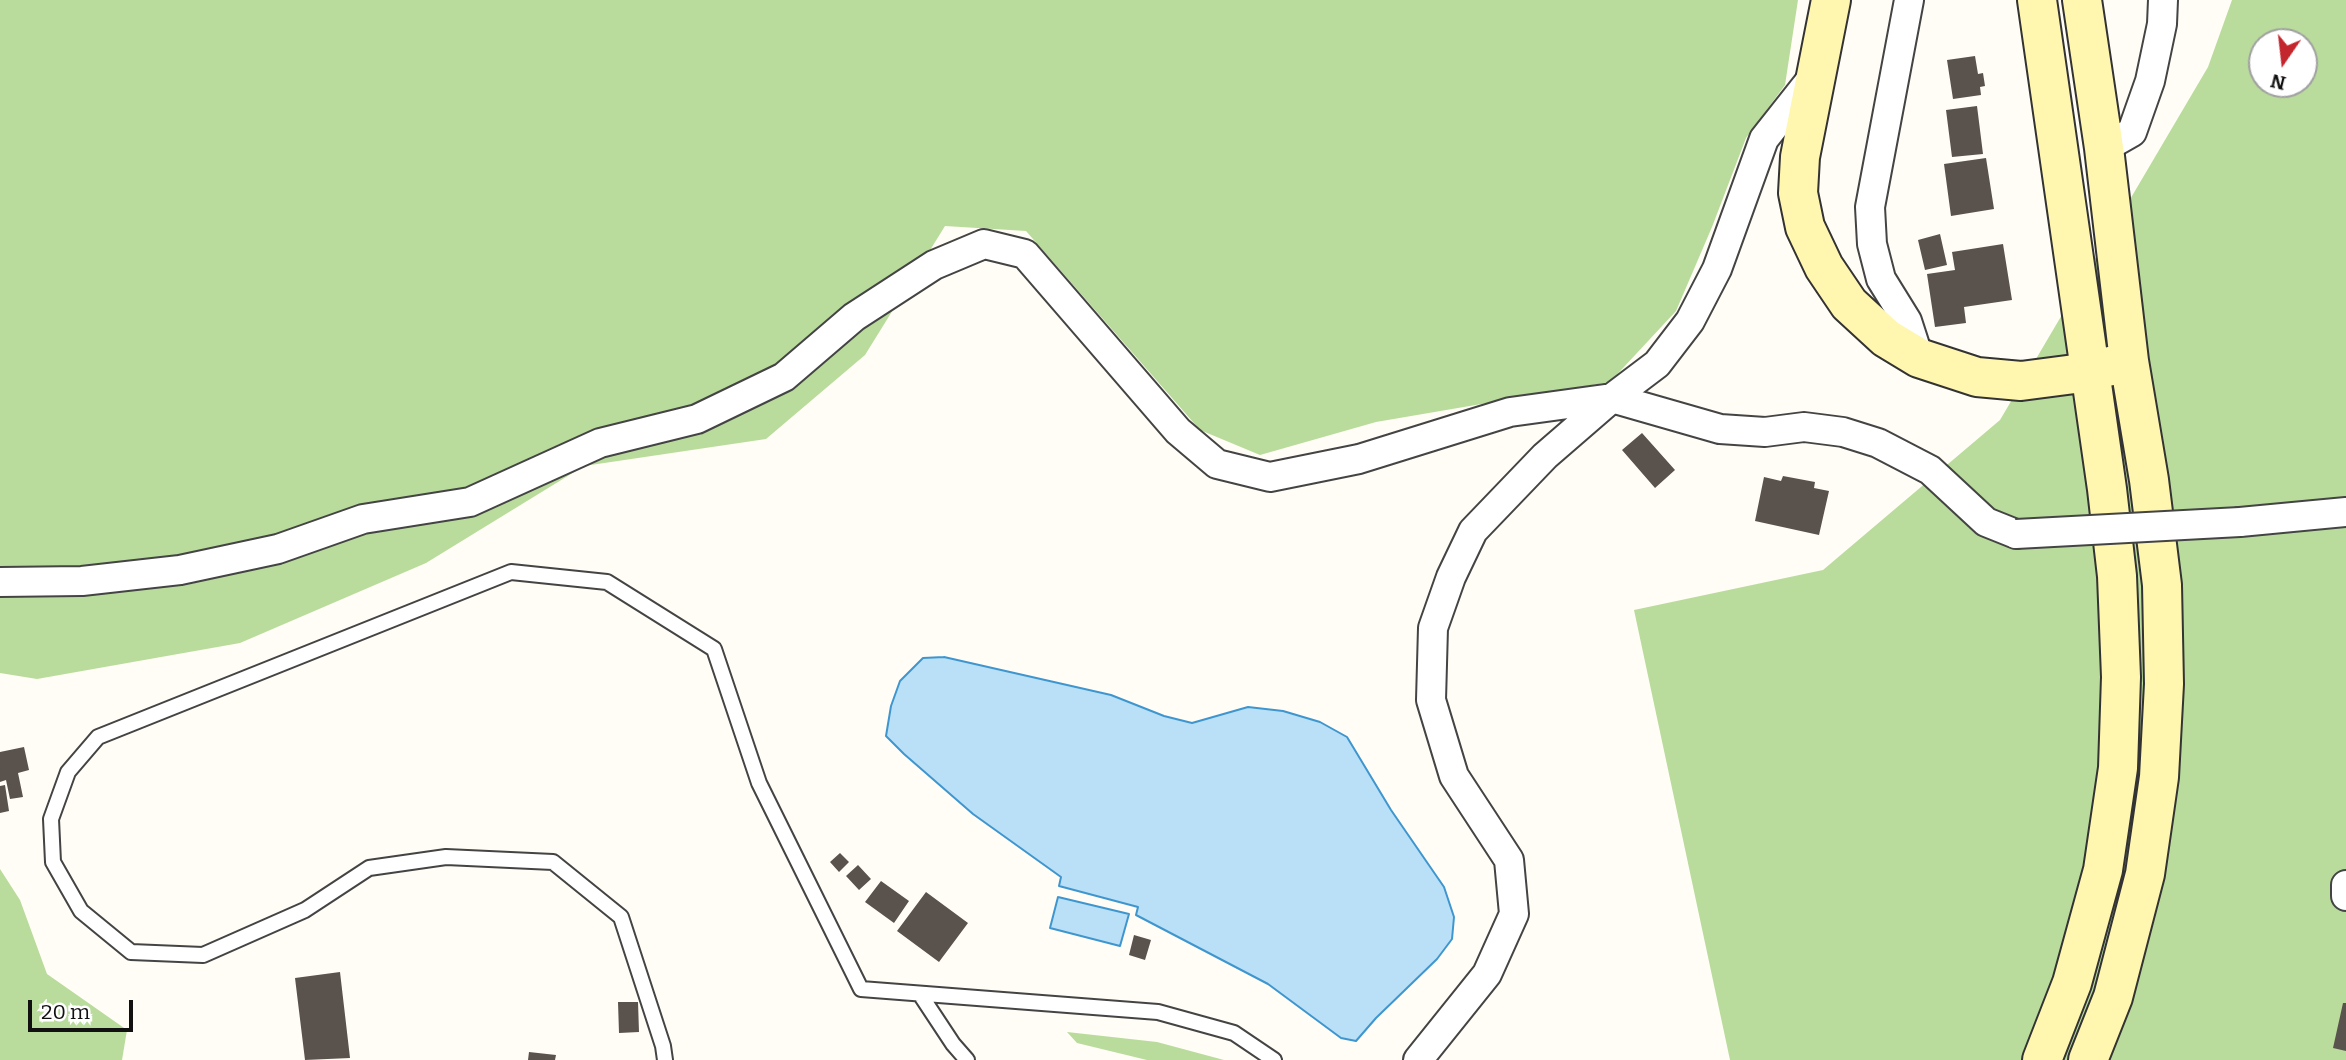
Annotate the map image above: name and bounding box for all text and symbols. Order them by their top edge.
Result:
north arrow [2248,28,2318,98]
text: N [2268,69,2288,95]
scale bar [32,986,136,1030]
text: 20 m [41,999,90,1025]

